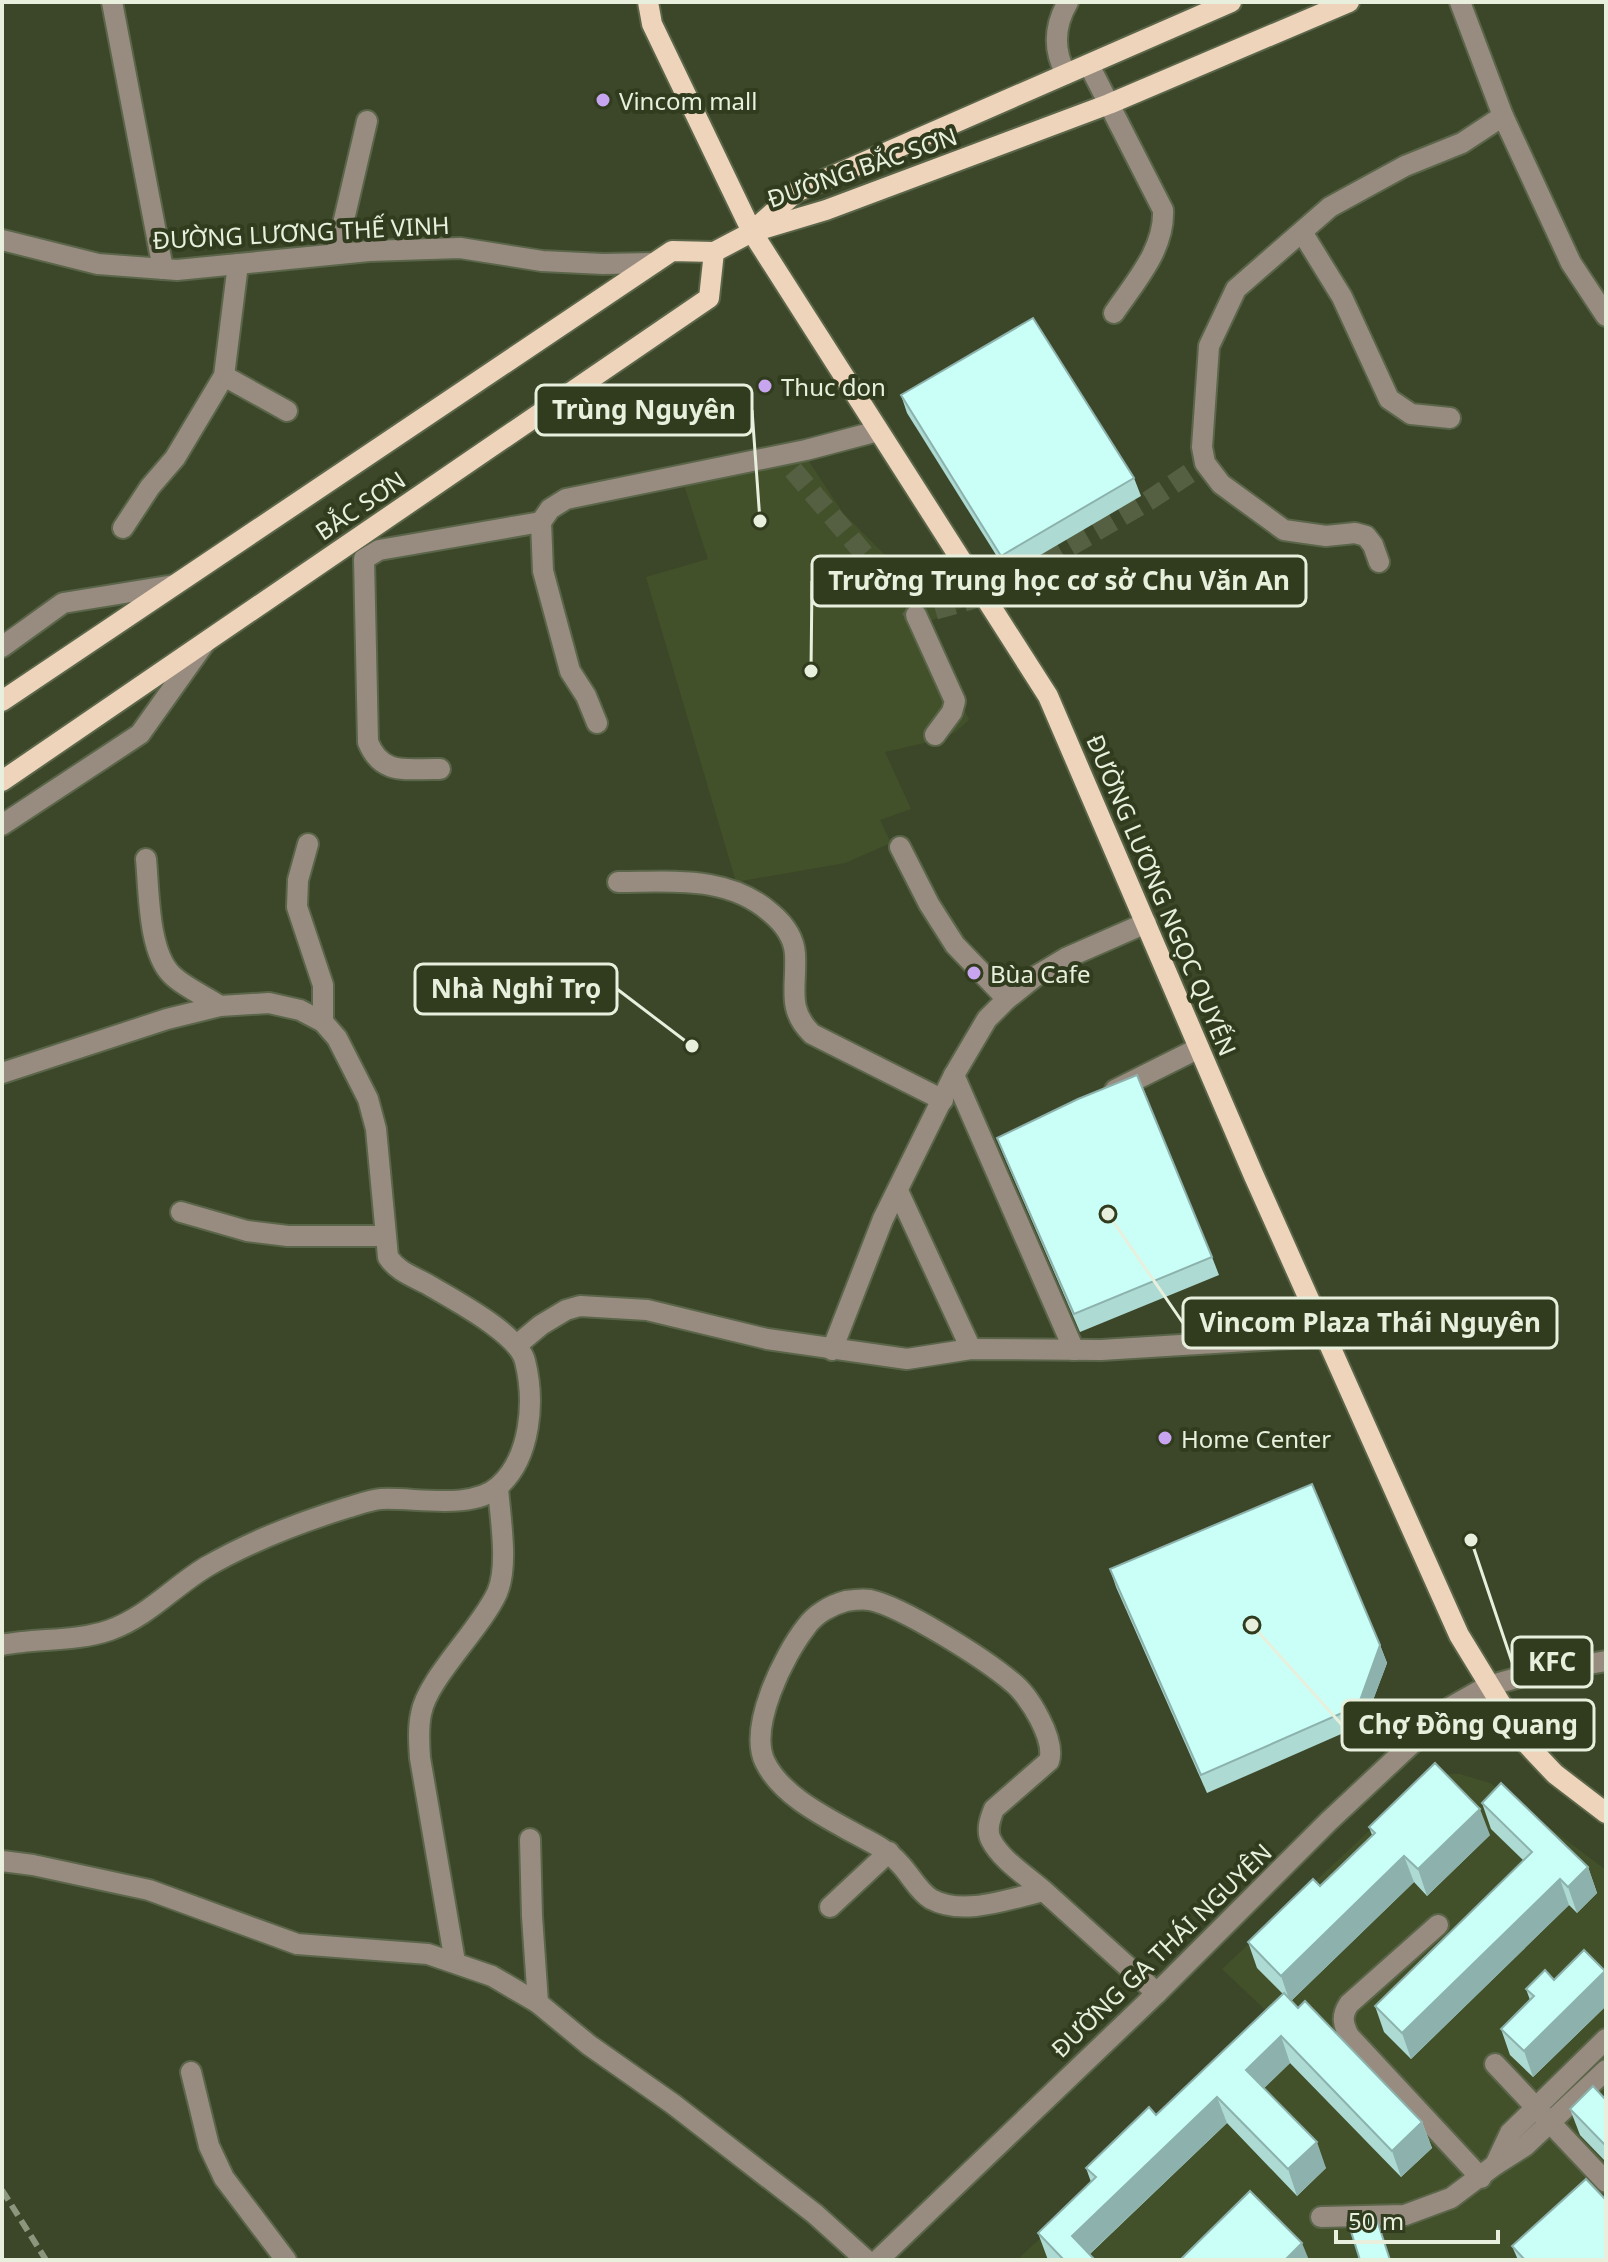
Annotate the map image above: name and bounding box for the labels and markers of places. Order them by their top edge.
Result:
place label: Vincom mall [619,84,757,117]
marker: Vincom mall [594,91,612,109]
place label: Thuc don [781,370,886,403]
marker: Thuc don [756,377,774,395]
callout: Trùng Nguyên [536,385,752,435]
callout: Trường Trung học cơ sở Chu Văn An [812,556,1306,606]
place label: Bùa Cafe [990,957,1091,990]
callout: Nhà Nghỉ Trọ [415,964,617,1014]
marker: Bùa Cafe [965,964,983,982]
callout: Vincom Plaza Thái Nguyên [1183,1298,1557,1348]
place label: Home Center [1181,1422,1331,1455]
marker: Home Center [1156,1429,1174,1447]
callout: KFC [1512,1637,1592,1687]
callout: Chợ Đồng Quang [1342,1700,1594,1750]

